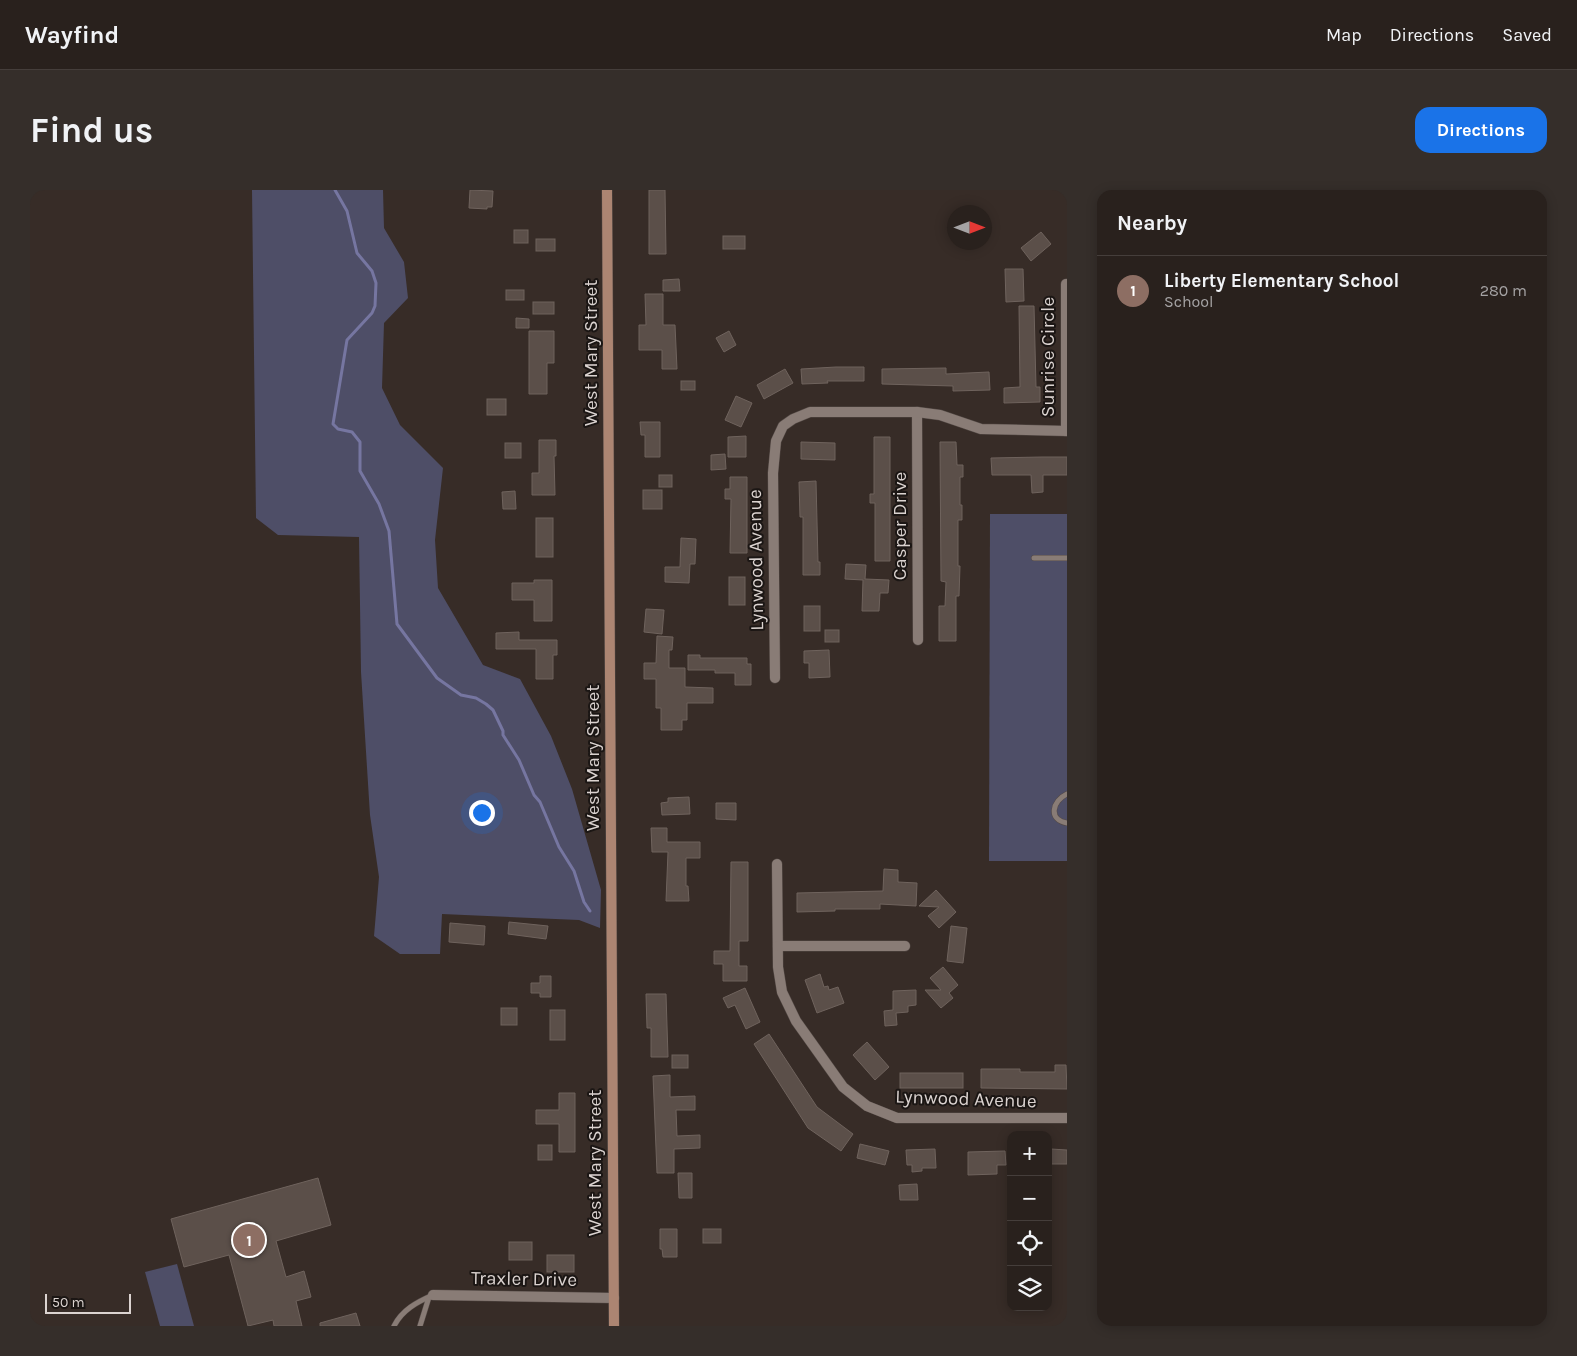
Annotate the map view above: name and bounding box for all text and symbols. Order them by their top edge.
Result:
text: Wayfind [25,21,119,49]
text: Map [1326,24,1362,46]
text: Directions [1390,24,1474,46]
text: Saved [1502,24,1552,46]
button: Directions [1415,107,1547,153]
text: Find us [30,110,153,151]
north arrow [947,205,992,250]
text: Nearby [1117,211,1187,235]
text: Liberty Elementary School [1164,270,1399,292]
street label: West Mary Street [580,280,602,426]
text: 1 [1130,281,1136,300]
text: 280 m [1480,281,1527,300]
text: School [1164,292,1214,311]
street label: Sunrise Circle [1037,297,1059,417]
street label: Casper Drive [889,472,911,580]
street label: Lynwood Avenue [744,489,768,631]
street label: West Mary Street [582,685,604,831]
your location [469,800,495,826]
street label: Lynwood Avenue [895,1086,1037,1112]
street label: West Mary Street [584,1090,606,1236]
map controls [1007,1131,1052,1311]
button: + [1007,1131,1052,1176]
button: − [1007,1176,1052,1221]
pin: 1 [233,1221,265,1259]
button: locate [1007,1221,1052,1266]
button: layers [1007,1266,1052,1311]
street label: Traxler Drive [471,1267,577,1291]
scale bar [45,1291,131,1314]
text: 50 m [52,1294,85,1311]

